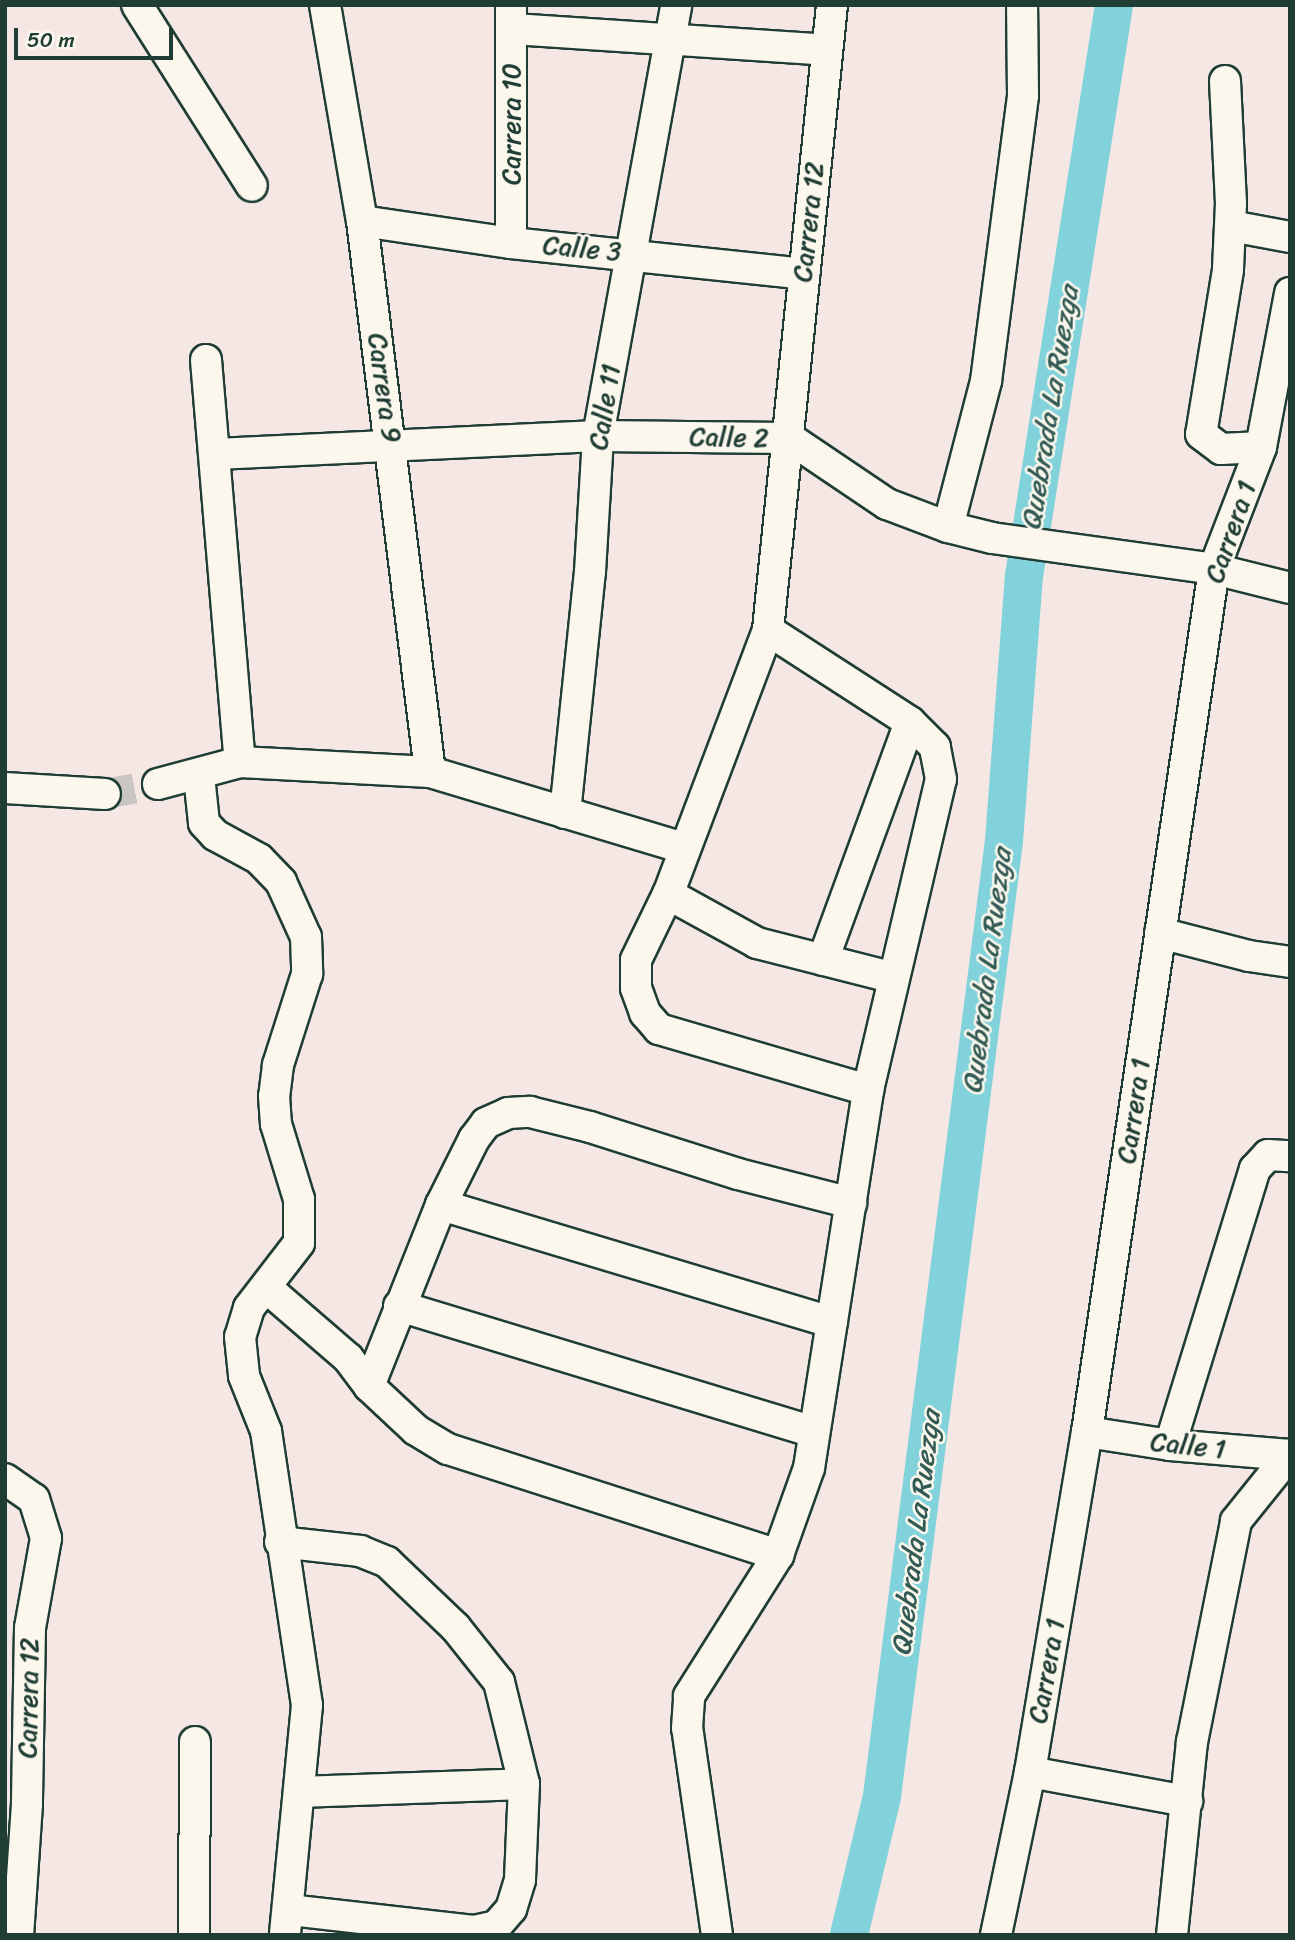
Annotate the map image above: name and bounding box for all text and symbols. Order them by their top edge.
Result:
scale bar [18,14,177,58]
text: 50 m [27,21,75,59]
street label: Carrera 10 [496,63,528,185]
street label: Carrera 12 [787,160,831,284]
street label: Calle 3 [542,230,622,268]
water label: Quebrada La Ruezga [1014,284,1086,532]
street label: Carrera 9 [361,331,407,445]
street label: Calle 11 [583,362,627,452]
street label: Calle 2 [689,422,769,454]
street label: Carrera 1 [1199,477,1263,587]
water label: Quebrada La Ruezga [955,847,1019,1095]
street label: Carrera 1 [1111,1057,1157,1165]
water label: Quebrada La Ruezga [884,1409,948,1657]
street label: Calle 1 [1149,1427,1227,1465]
street label: Carrera 1 [1022,1616,1072,1726]
street label: Carrera 12 [12,1637,46,1759]

